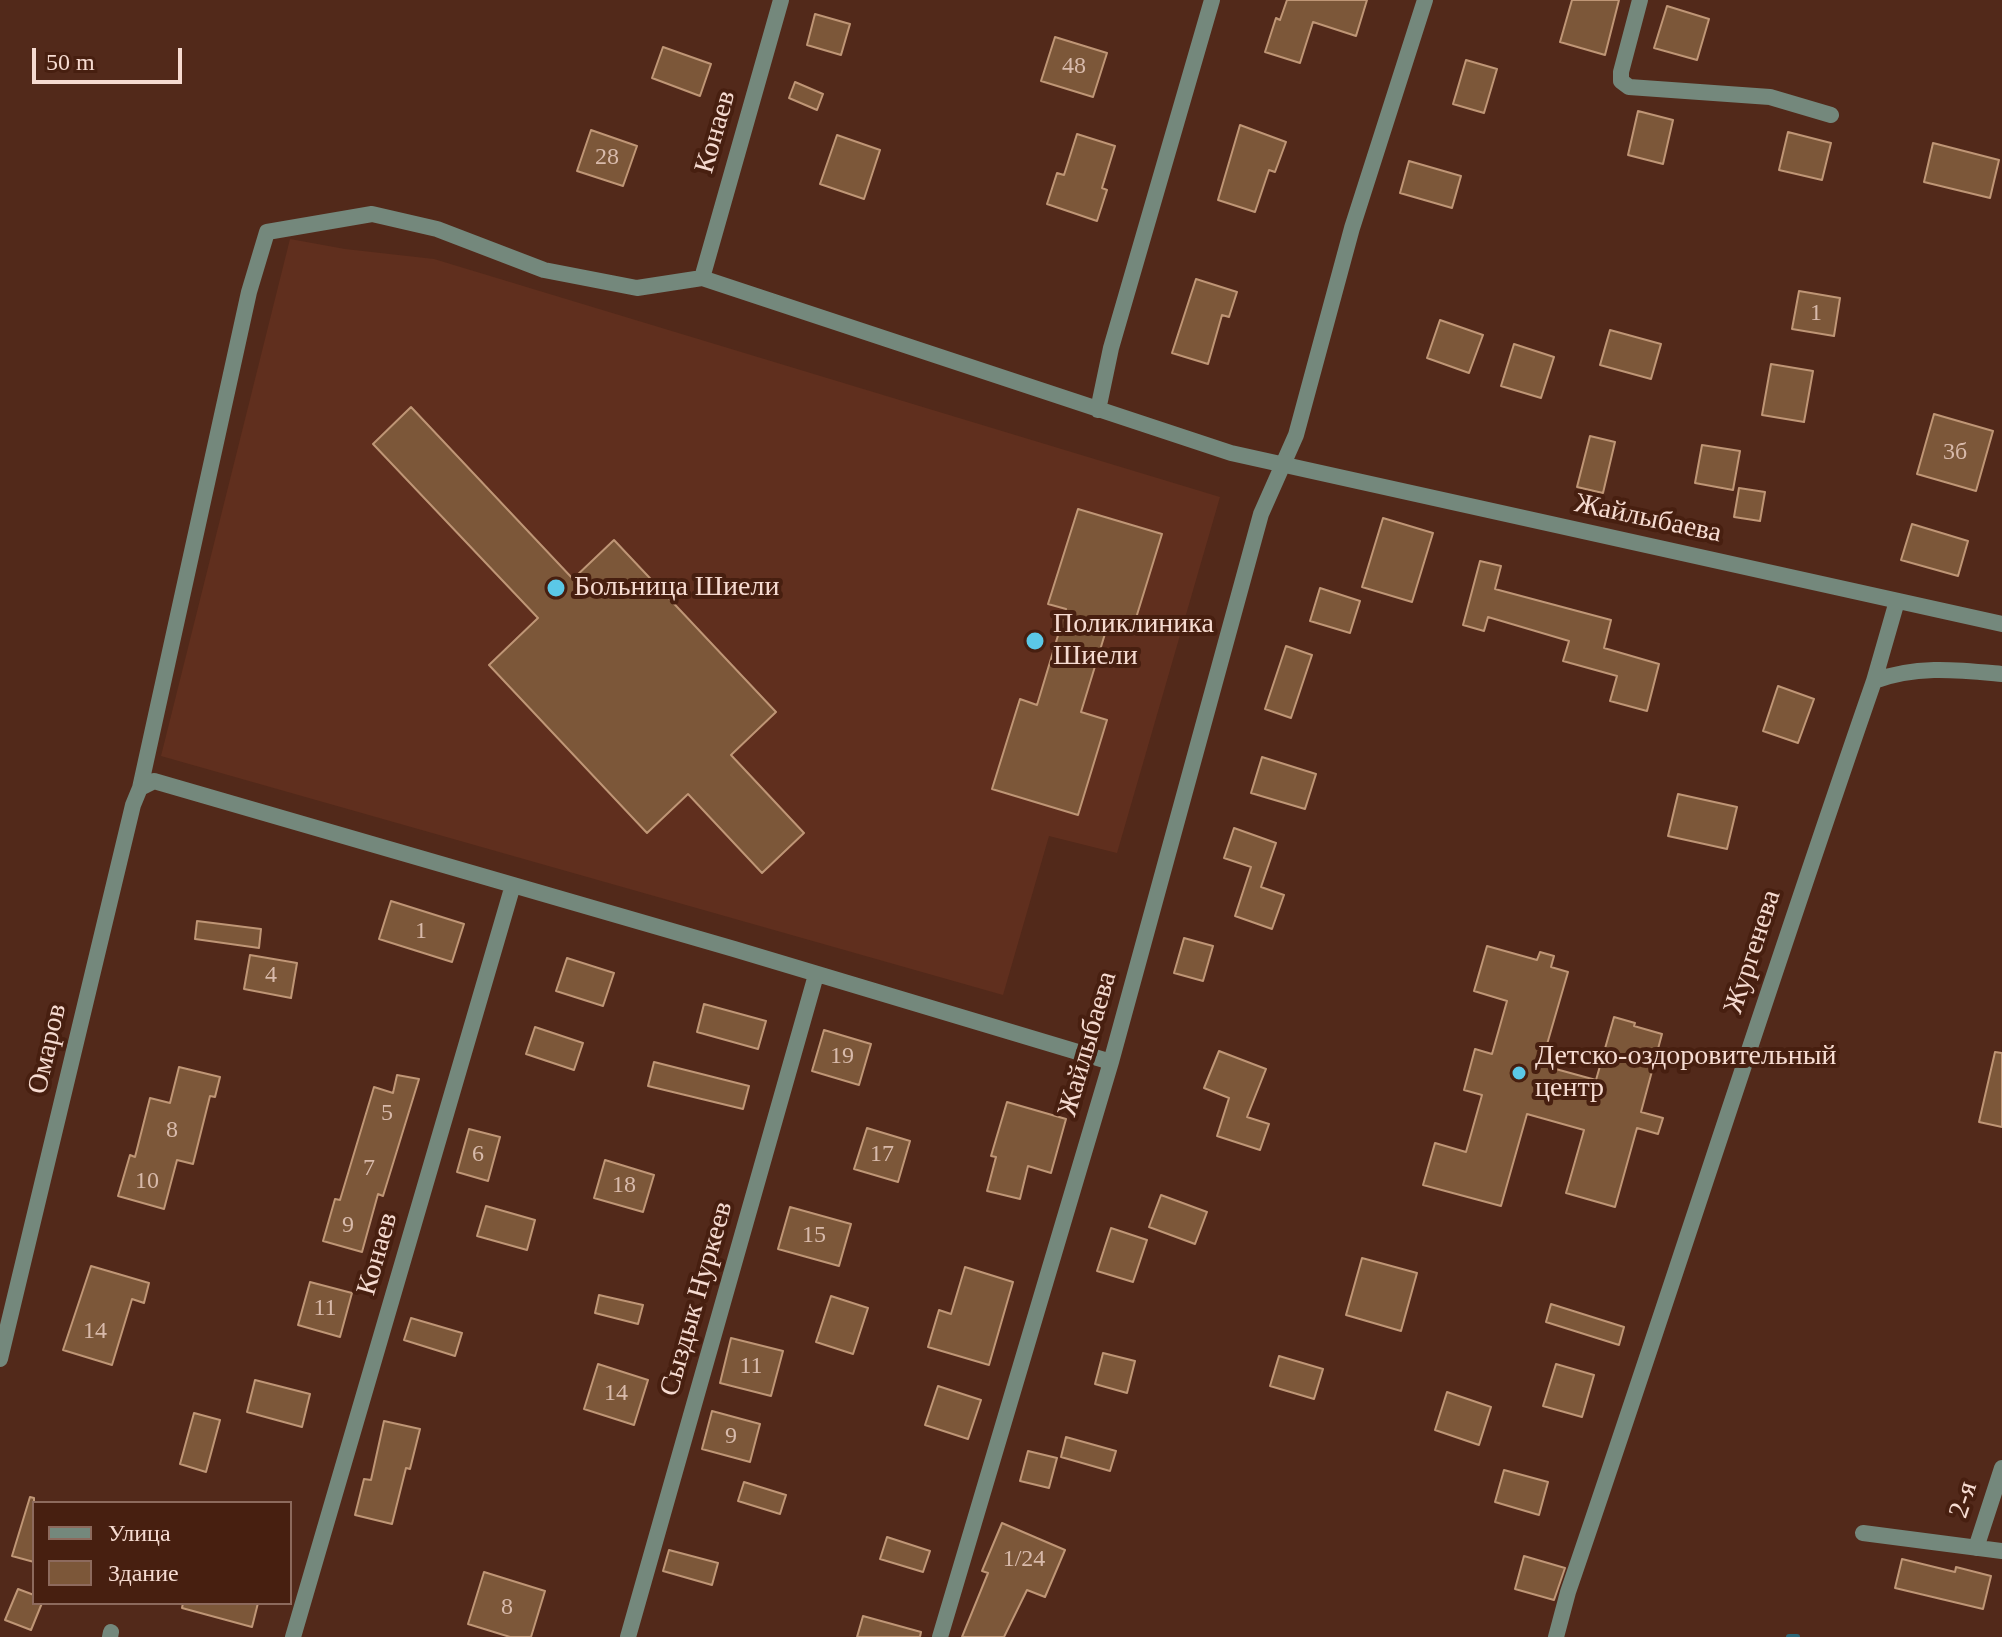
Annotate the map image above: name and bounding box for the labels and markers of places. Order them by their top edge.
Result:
place label: Больница Шиели [574,571,779,605]
marker: Больница Шиели [545,577,567,599]
place label: Поликлиника Шиели [1053,608,1214,674]
marker: Поликлиника Шиели [1024,630,1046,652]
place label: Детско-оздоровительный центр [1535,1040,1837,1106]
marker: Детско-оздоровительный центр [1510,1064,1528,1082]

